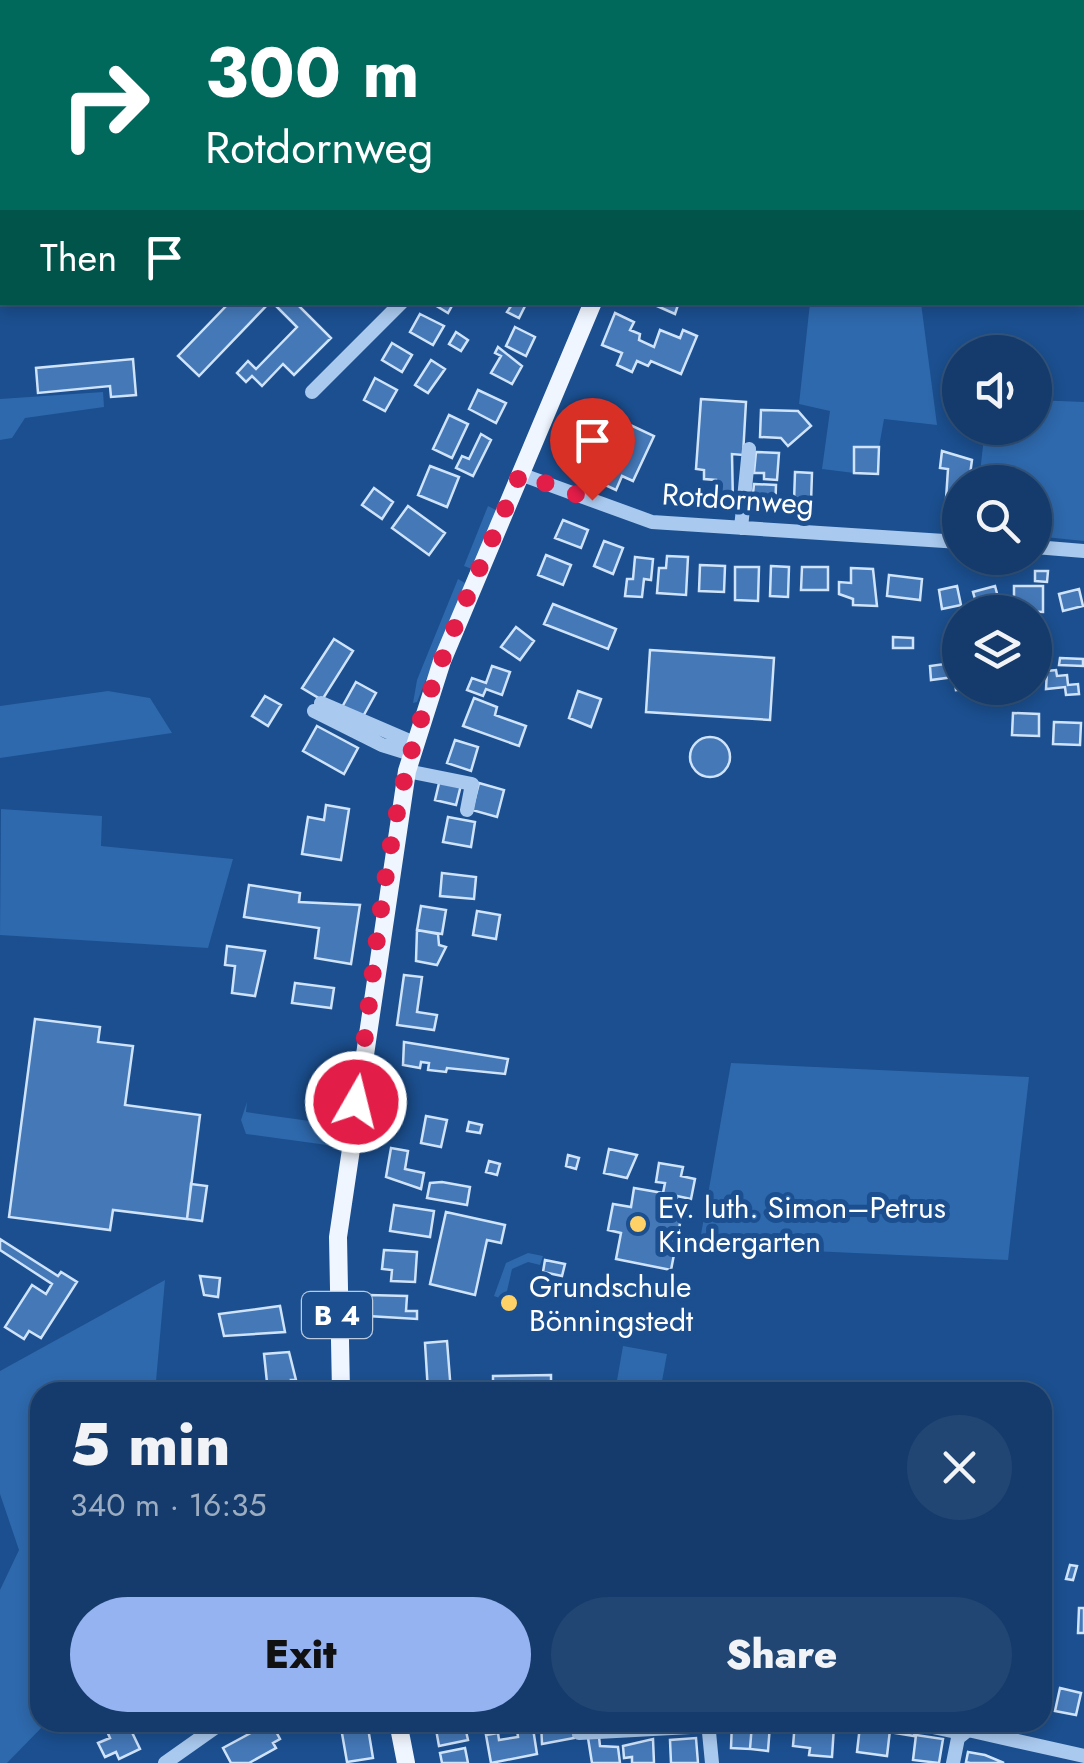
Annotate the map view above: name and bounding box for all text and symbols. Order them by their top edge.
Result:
text: 300 m [205,22,420,123]
icon: right [40,40,170,170]
text: Rotdornweg [205,115,433,180]
text: Then [40,230,117,285]
icon: arrive [137,230,192,285]
map controls [942,335,1052,705]
button: sound [942,335,1052,445]
pin [550,398,635,501]
icon: arrive [565,413,620,468]
button: search [942,465,1052,575]
street label: Rotdornweg [661,472,815,526]
button: layers [942,595,1052,705]
position arrow [304,1050,408,1154]
place label: Ev. luth. Simon–Petrus Kindergarten [658,1186,946,1263]
marker: Ev. luth. Simon–Petrus Kindergarten [627,1213,649,1235]
place label: Grundschule Bönningstedt [529,1265,694,1342]
road number: B 4 [302,1292,372,1338]
marker: Grundschule Bönningstedt [498,1292,520,1314]
text: 5 min [70,1401,230,1488]
button: close [907,1415,1012,1520]
text: 340 m · 16:35 [70,1482,267,1528]
button: Exit [70,1597,531,1712]
button: Share [551,1597,1012,1712]

